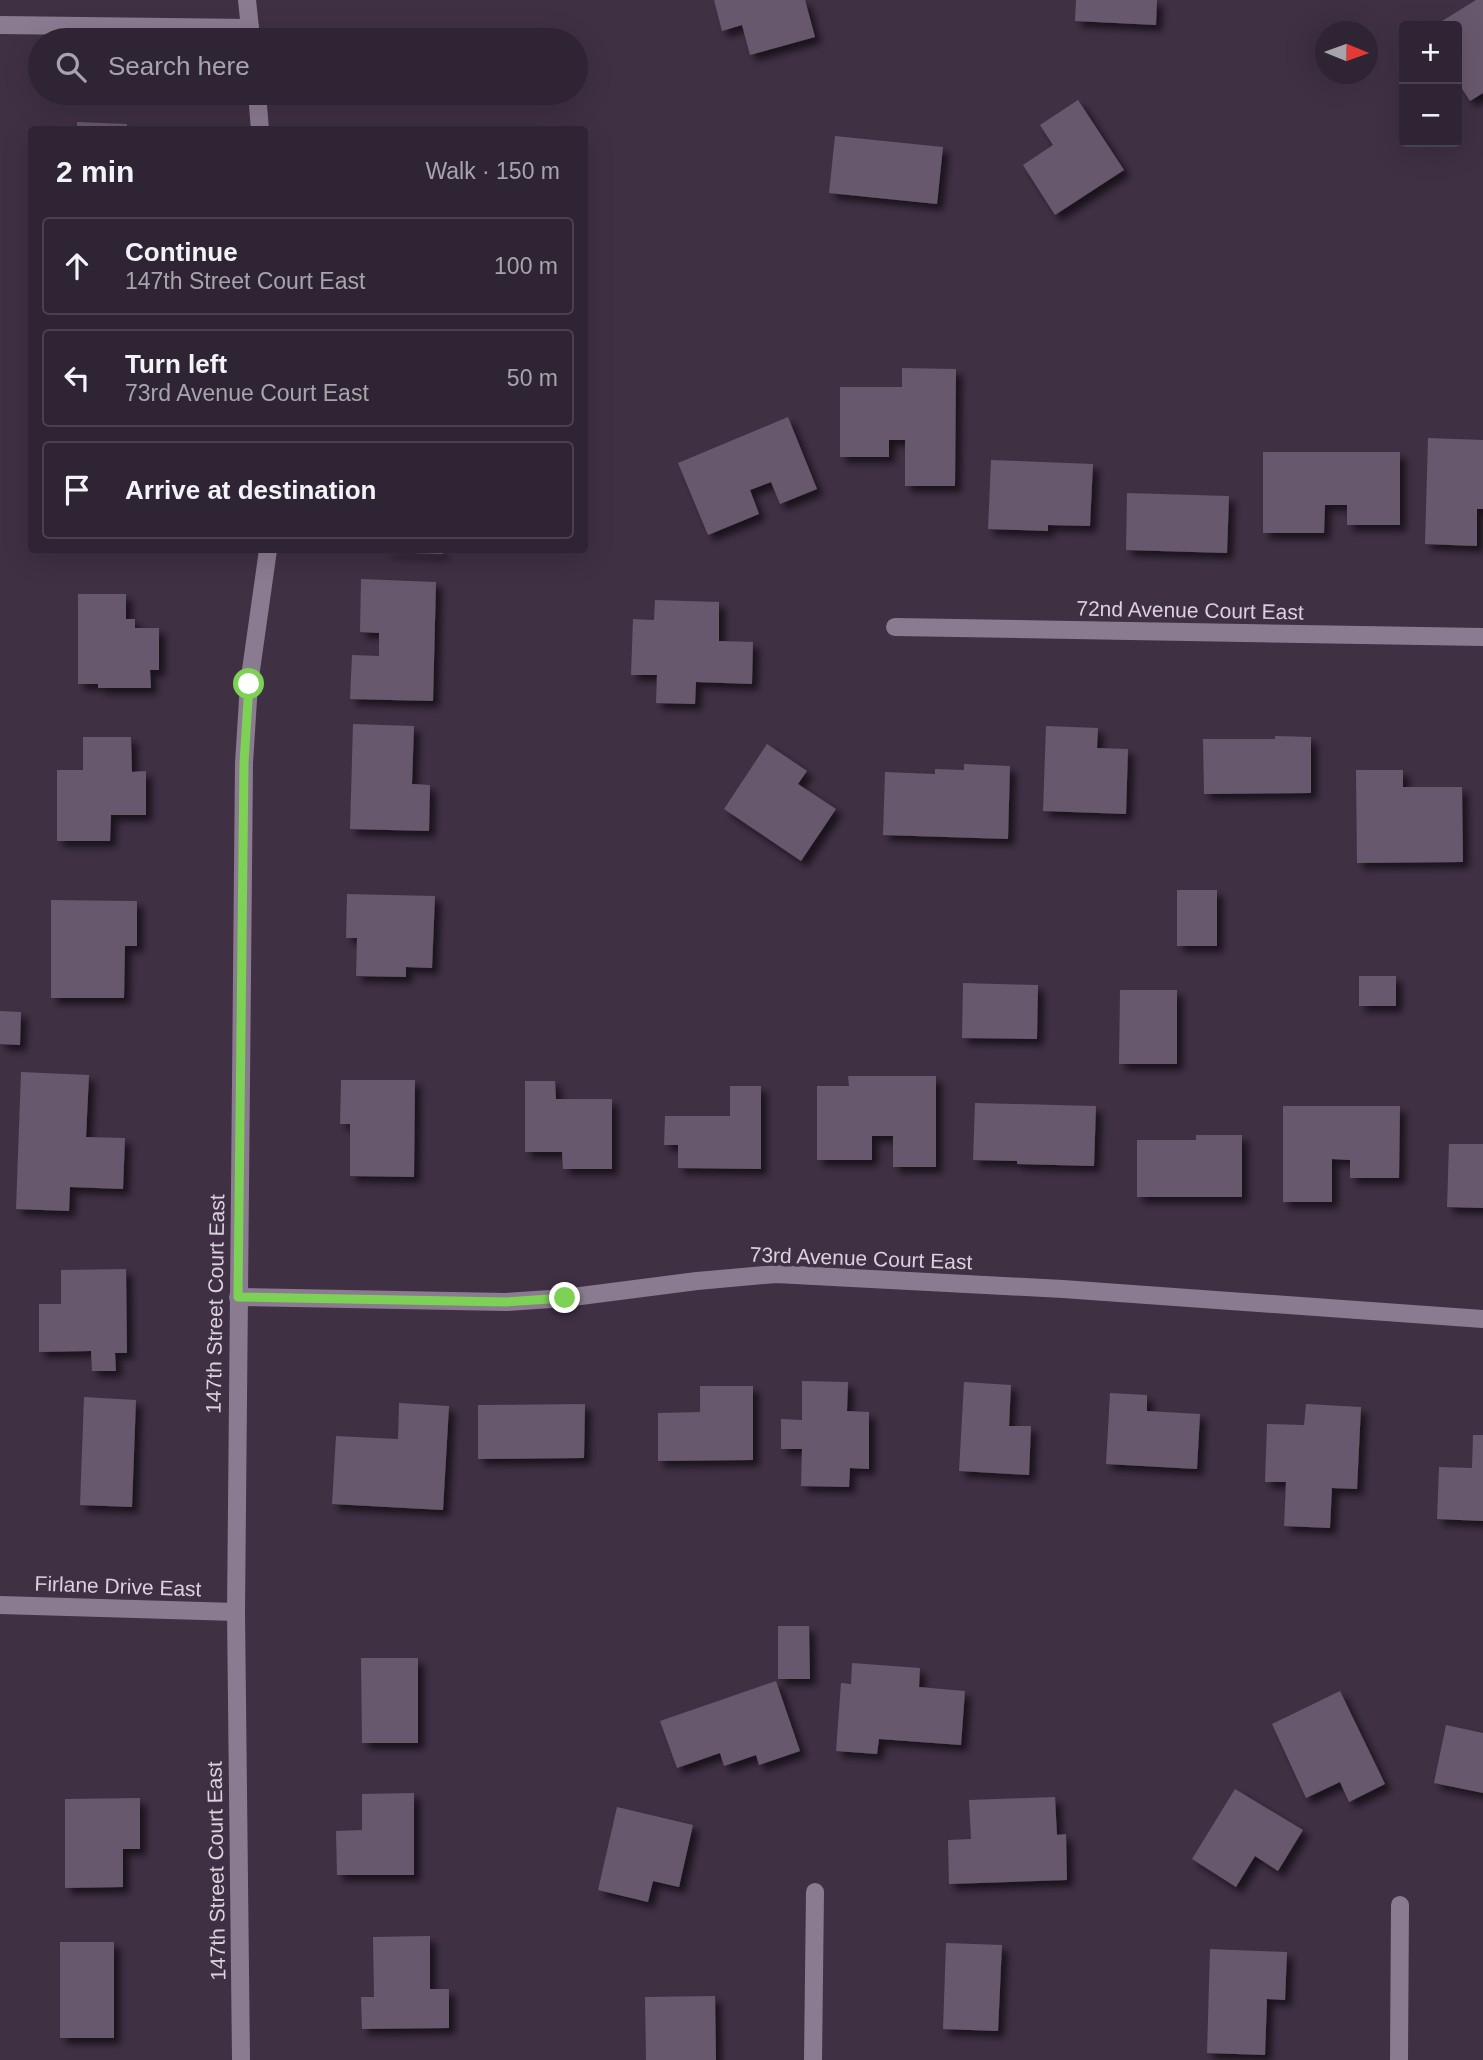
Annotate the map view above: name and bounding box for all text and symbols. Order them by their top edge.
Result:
north arrow [1315,21,1378,84]
map controls [1399,21,1462,147]
button: + [1399,21,1462,84]
search box [28,28,588,105]
icon: search [52,48,90,86]
text: Search here [108,51,250,81]
button: − [1399,84,1462,147]
text: 2 min [56,155,134,188]
text: Walk · 150 m [425,158,560,184]
text: Continue [125,237,238,267]
icon: ahead [58,247,96,285]
text: 100 m [494,253,558,279]
text: 147th Street Court East [125,268,365,294]
text: Turn left [125,349,227,379]
icon: left [58,359,96,397]
text: 50 m [507,365,558,391]
text: 73rd Avenue Court East [125,380,369,406]
icon: arrive [58,471,96,509]
text: Arrive at destination [125,475,376,505]
street label: 72nd Avenue Court East [1076,597,1304,623]
route start [233,668,264,699]
street label: 147th Street Court East [202,1194,228,1414]
street label: 73rd Avenue Court East [749,1243,973,1273]
route end [549,1282,580,1313]
street label: Firlane Drive East [34,1572,202,1600]
street label: 147th Street Court East [203,1761,229,1981]

